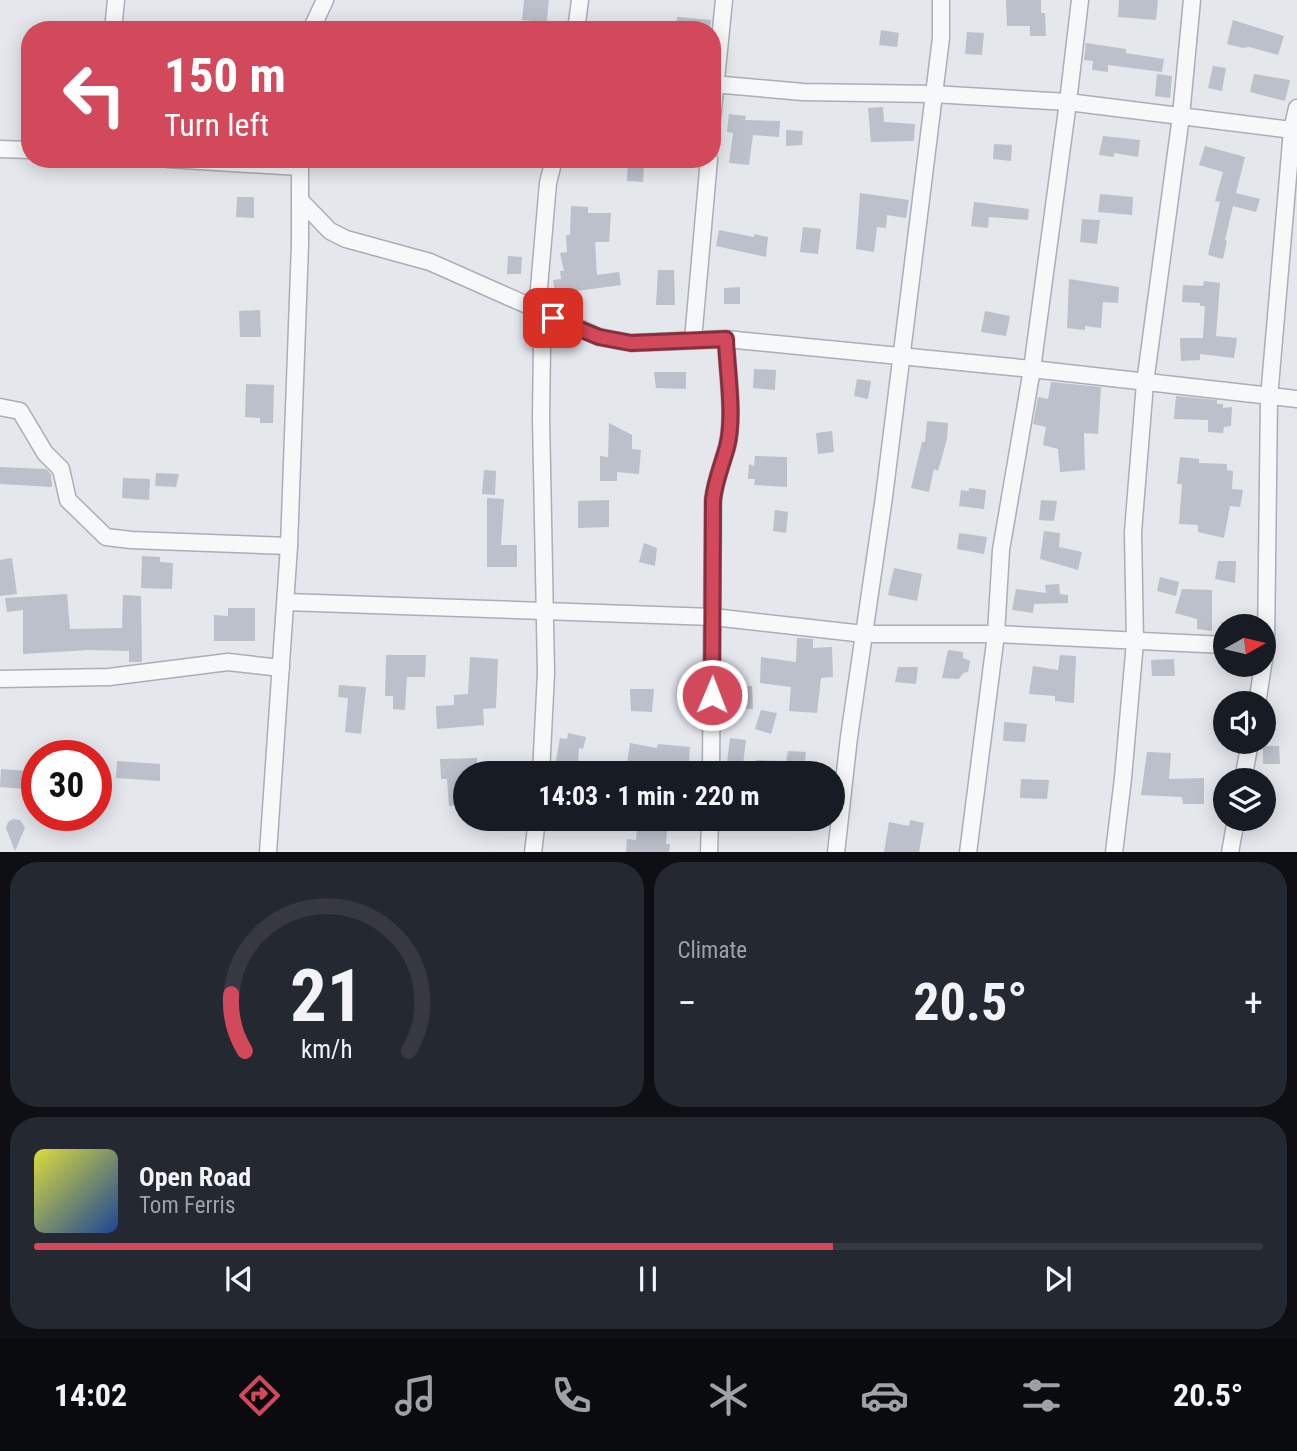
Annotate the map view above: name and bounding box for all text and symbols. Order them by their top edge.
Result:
text: 150 m [164,47,286,104]
icon: left [49,49,140,140]
text: Turn left [164,106,269,144]
pin [523,288,583,348]
icon: arrive [534,299,572,337]
north arrow [1213,614,1276,677]
map controls [1213,614,1276,831]
position arrow [675,658,749,732]
button: sound [1213,691,1276,754]
speed limit sign: 30 [21,740,112,831]
button: layers [1213,768,1276,831]
text: 14:03 · 1 min · 220 m [539,781,759,811]
text: Climate [678,937,747,964]
text: 21 [290,953,364,1039]
text: 20.5° [913,972,1027,1033]
text: − [678,981,697,1025]
text: + [1244,981,1263,1025]
text: km/h [301,1034,352,1063]
text: Open Road [139,1162,251,1192]
text: Tom Ferris [139,1192,235,1219]
icon: previous [220,1260,258,1298]
icon: pause [629,1260,667,1298]
icon: next [1039,1260,1077,1298]
icon: directions [235,1371,284,1420]
icon: music [391,1371,440,1420]
icon: phone [547,1371,596,1420]
icon: climate [704,1371,753,1420]
icon: car [860,1371,909,1420]
icon: filters [1017,1371,1066,1420]
text: 14:02 [54,1376,127,1414]
text: 20.5° [1173,1376,1243,1414]

